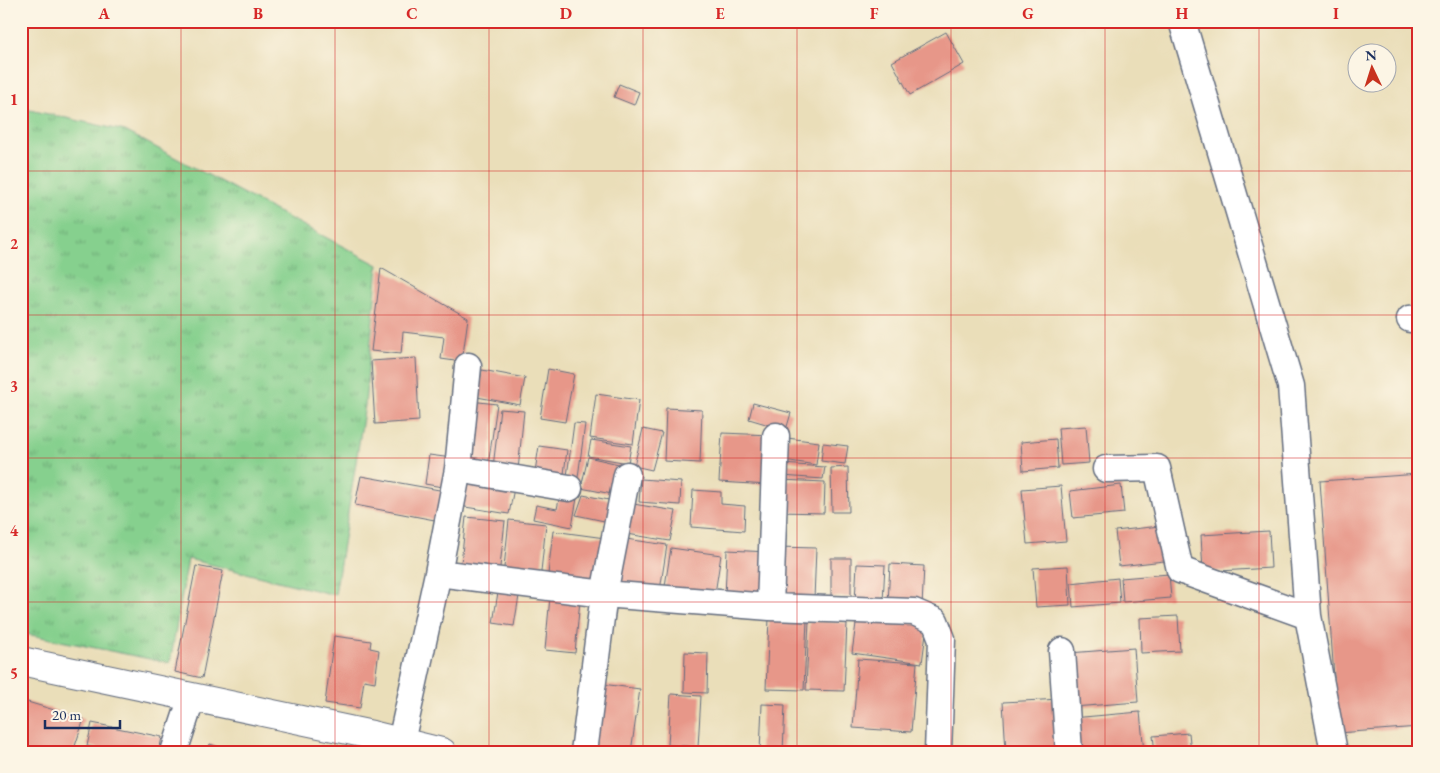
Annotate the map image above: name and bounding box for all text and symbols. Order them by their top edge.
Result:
text: A [97,3,110,24]
text: B [253,3,263,24]
text: C [406,3,418,24]
text: D [560,3,572,24]
text: E [715,3,725,24]
text: F [870,3,879,24]
text: G [1022,3,1034,24]
text: H [1176,3,1189,24]
text: I [1333,3,1339,24]
north arrow [1348,42,1398,92]
text: N [1365,46,1378,64]
text: 1 [10,89,18,110]
text: 2 [10,233,19,254]
text: 3 [10,376,18,397]
text: 4 [10,520,19,541]
text: 5 [10,663,18,684]
scale bar [45,698,120,730]
text: 20 m [52,705,81,724]

